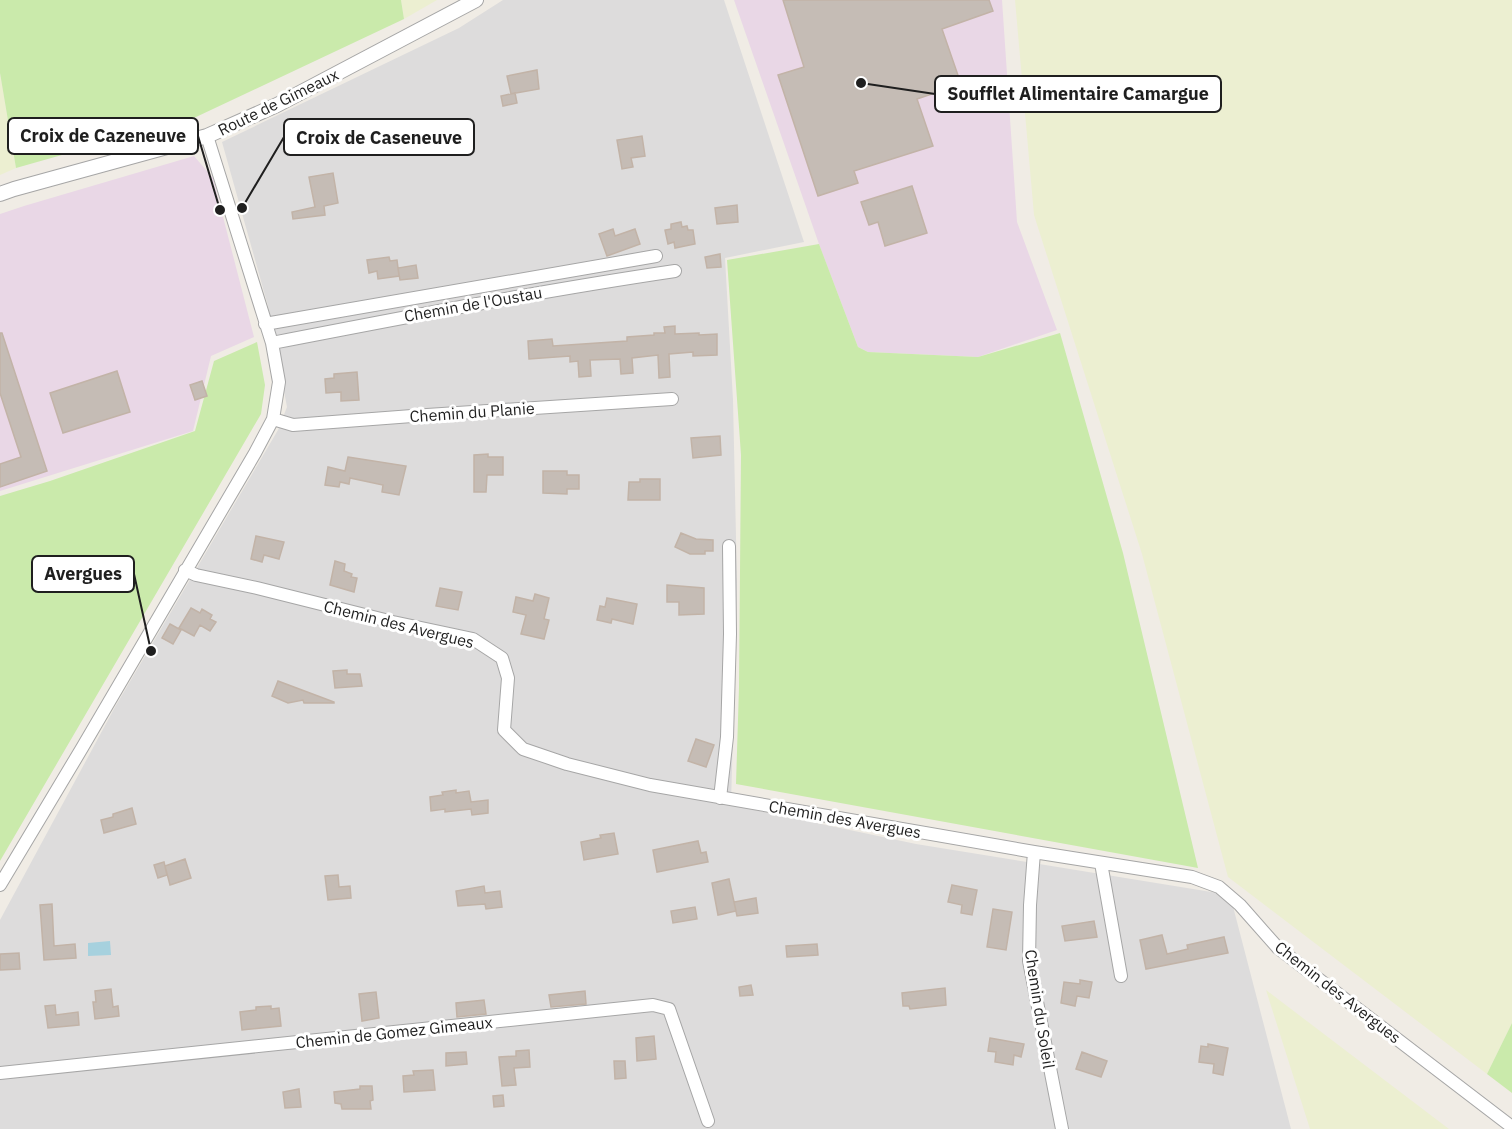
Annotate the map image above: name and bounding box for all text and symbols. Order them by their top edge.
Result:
street label: Route de Gimeaux [214,64,342,140]
callout: Soufflet Alimentaire Camargue [935,76,1221,112]
text: Soufflet Alimentaire Camargue [947,82,1209,105]
callout: Croix de Cazeneuve [8,118,198,154]
callout: Croix de Caseneuve [284,119,474,155]
text: Croix de Cazeneuve [20,124,186,147]
text: Croix de Caseneuve [296,126,462,149]
street label: Chemin de l'Oustau [402,282,544,326]
street label: Chemin du Planie [409,398,535,426]
callout: Avergues [32,556,134,592]
text: Avergues [44,562,122,585]
street label: Chemin des Avergues [322,596,476,652]
street label: Chemin des Avergues [767,796,923,842]
street label: Chemin des Avergues [1271,937,1405,1047]
street label: Chemin du Soleil [1021,948,1059,1070]
street label: Chemin de Gomez Gimeaux [294,1012,494,1052]

